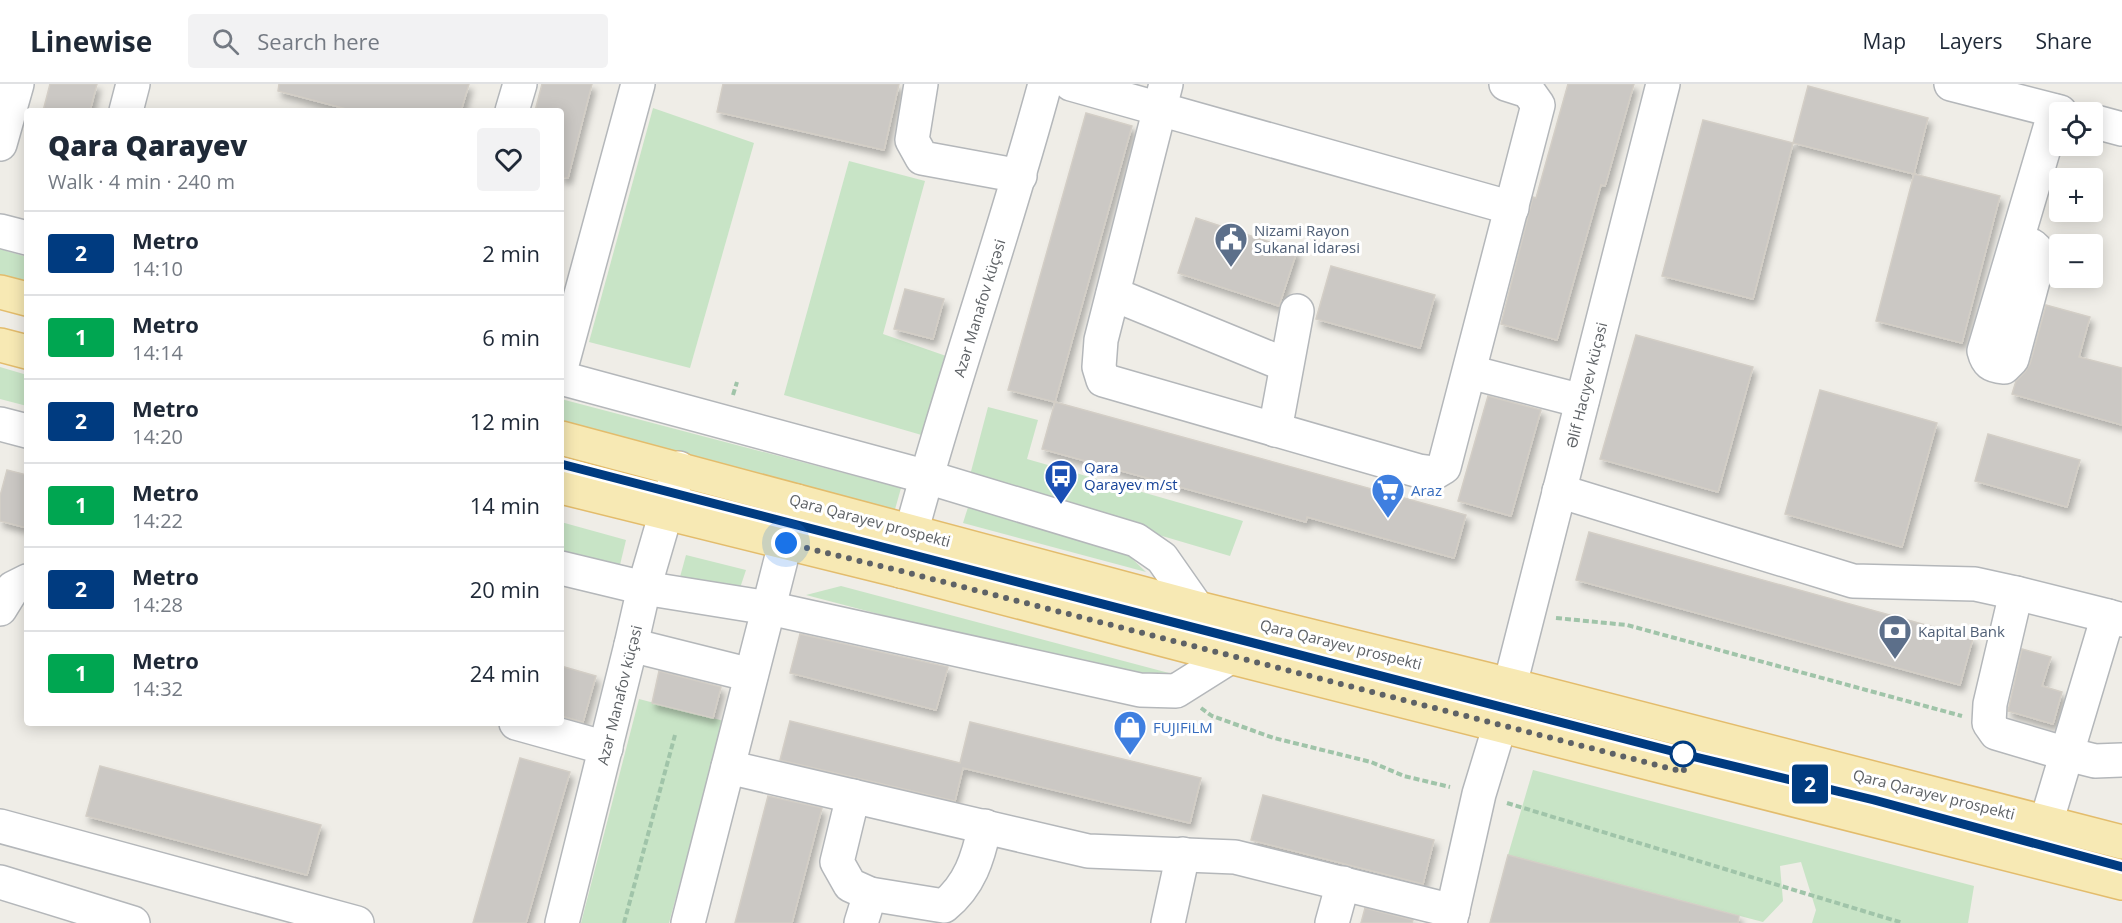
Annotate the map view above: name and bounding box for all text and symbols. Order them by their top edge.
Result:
search box [188,14,608,68]
text: Linewise [30,22,152,60]
icon: search [209,25,242,58]
text: Search here [257,26,380,56]
text: Map [1863,27,1906,55]
text: Layers [1939,27,2003,55]
text: Share [2036,27,2092,55]
map controls [2049,102,2103,288]
button: locate [2049,102,2103,156]
text: Qara Qarayev [48,126,247,164]
button: heart [477,128,540,191]
text: Walk · 4 min · 240 m [48,168,235,195]
button: + [2049,168,2103,222]
place label: Nizami Rayon Sukanal İdarəsi [1254,220,1360,257]
public building icon: Nizami Rayon Sukanal İdarəsi [1213,221,1249,268]
text: Metro [132,225,199,255]
button: − [2049,234,2103,288]
street label: Azər Manafov küçəsi [948,236,1010,380]
text: 2 min [482,238,540,268]
text: 2 [75,239,87,267]
text: 14:10 [132,255,183,282]
text: Metro [132,309,199,339]
street label: Əlif Hacıyev küçəsi [1561,320,1611,450]
text: 6 min [482,322,540,352]
text: 1 [75,323,87,351]
text: 14:14 [132,339,183,366]
text: Metro [132,393,199,423]
text: 12 min [470,406,540,436]
text: 2 [75,407,87,435]
text: 14:20 [132,423,183,450]
place label: Qara Qarayev m/st [1084,457,1178,494]
bus stop icon: Qara Qarayev m/st [1043,458,1079,505]
supermarket icon: Araz [1370,472,1406,519]
text: Metro [132,477,199,507]
place label: Araz [1411,480,1442,500]
street label: Qara Qarayev prospekti [787,489,953,551]
text: 14 min [470,490,540,520]
text: 1 [75,491,87,519]
text: 14:22 [132,507,183,534]
your location [771,528,801,558]
text: Metro [132,561,199,591]
text: 20 min [470,574,540,604]
text: 2 [75,575,87,603]
text: 14:28 [132,591,183,618]
bank icon: Kapital Bank [1877,613,1913,660]
street label: Qara Qarayev prospekti [1258,614,1424,674]
place label: Kapital Bank [1918,621,2005,641]
street label: Azər Manafov küçəsi [592,623,646,767]
text: Metro [132,645,199,675]
text: 24 min [470,658,540,688]
text: 1 [75,659,87,687]
text: 14:32 [132,675,183,702]
shop icon: FUJIFiLM [1112,709,1148,756]
place label: FUJIFiLM [1153,717,1213,737]
unlabelled marker [1670,741,1696,767]
line badge: 2 [1790,764,1830,804]
street label: Qara Qarayev prospekti [1851,764,2017,824]
text: 2 [1804,770,1816,798]

